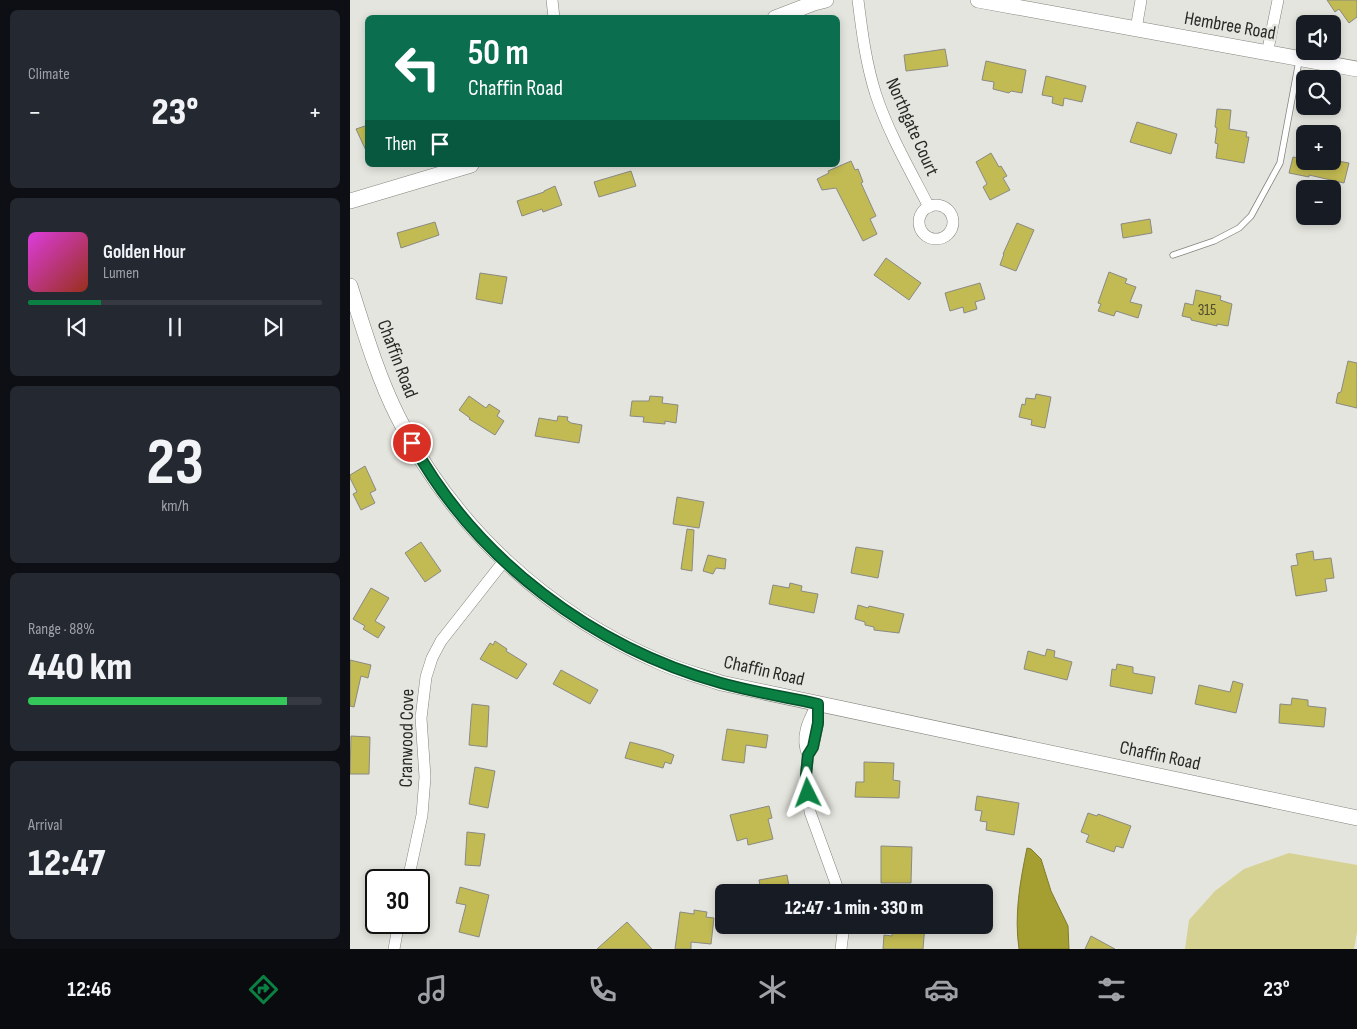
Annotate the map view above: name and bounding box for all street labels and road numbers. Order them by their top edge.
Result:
street label: Hembree Road [1182,7,1278,45]
street label: Northgate Court [880,75,944,180]
street label: Chaffin Road [372,317,422,401]
street label: Chaffin Road [722,651,806,691]
street label: Cranwood Cove [395,688,419,788]
street label: Chaffin Road [1118,736,1202,776]

